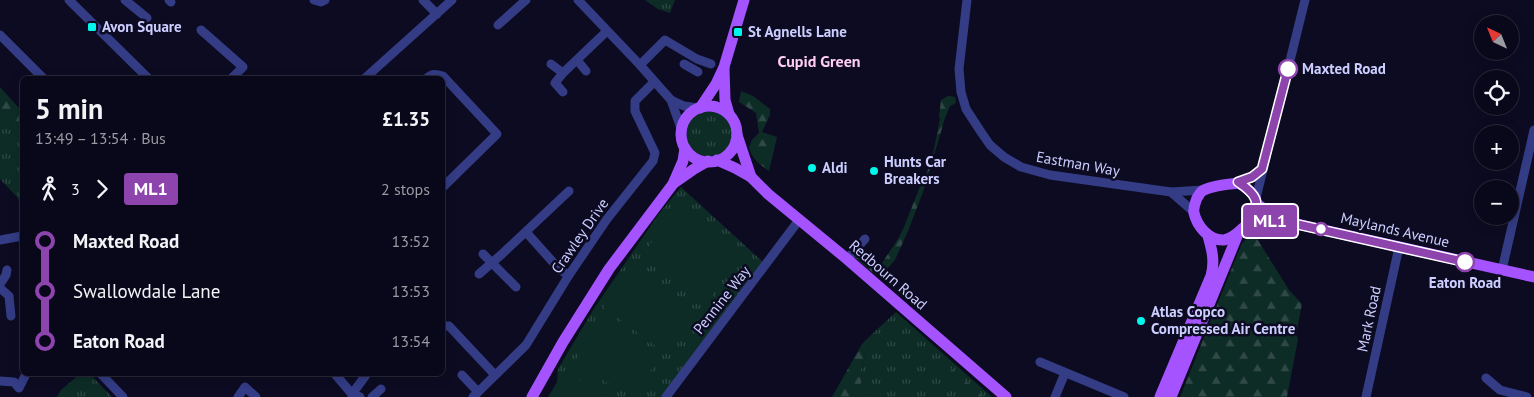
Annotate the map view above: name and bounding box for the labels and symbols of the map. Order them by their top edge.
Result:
north arrow [1474,15,1519,60]
place label: Avon Square [102,17,182,36]
marker: Avon Square [86,21,98,33]
place label: St Agnells Lane [748,22,847,41]
marker: St Agnells Lane [732,26,744,38]
district label: Cupid Green [777,51,861,71]
marker: Maxted Road [1278,59,1298,79]
place label: Maxted Road [1302,59,1386,78]
street label: Eastman Way [1035,147,1121,180]
place label: Hunts Car Breakers [884,152,947,188]
place label: Aldi [822,158,848,177]
marker: Aldi [806,162,818,174]
marker: Hunts Car Breakers [868,165,880,177]
street label: Crawley Drive [547,194,613,277]
line badge: ML1 [1241,205,1299,237]
street label: Maylands Avenue [1339,208,1451,251]
unlabelled marker [1314,222,1328,236]
street label: Redbourn Road [845,236,931,314]
marker: Eaton Road [1455,252,1475,272]
street label: Pennine Way [689,262,754,338]
place label: Eaton Road [1429,273,1501,292]
street label: Mark Road [1352,284,1385,354]
place label: Atlas Copco Compressed Air Centre [1151,302,1296,338]
marker: Atlas Copco Compressed Air Centre [1135,315,1147,327]

